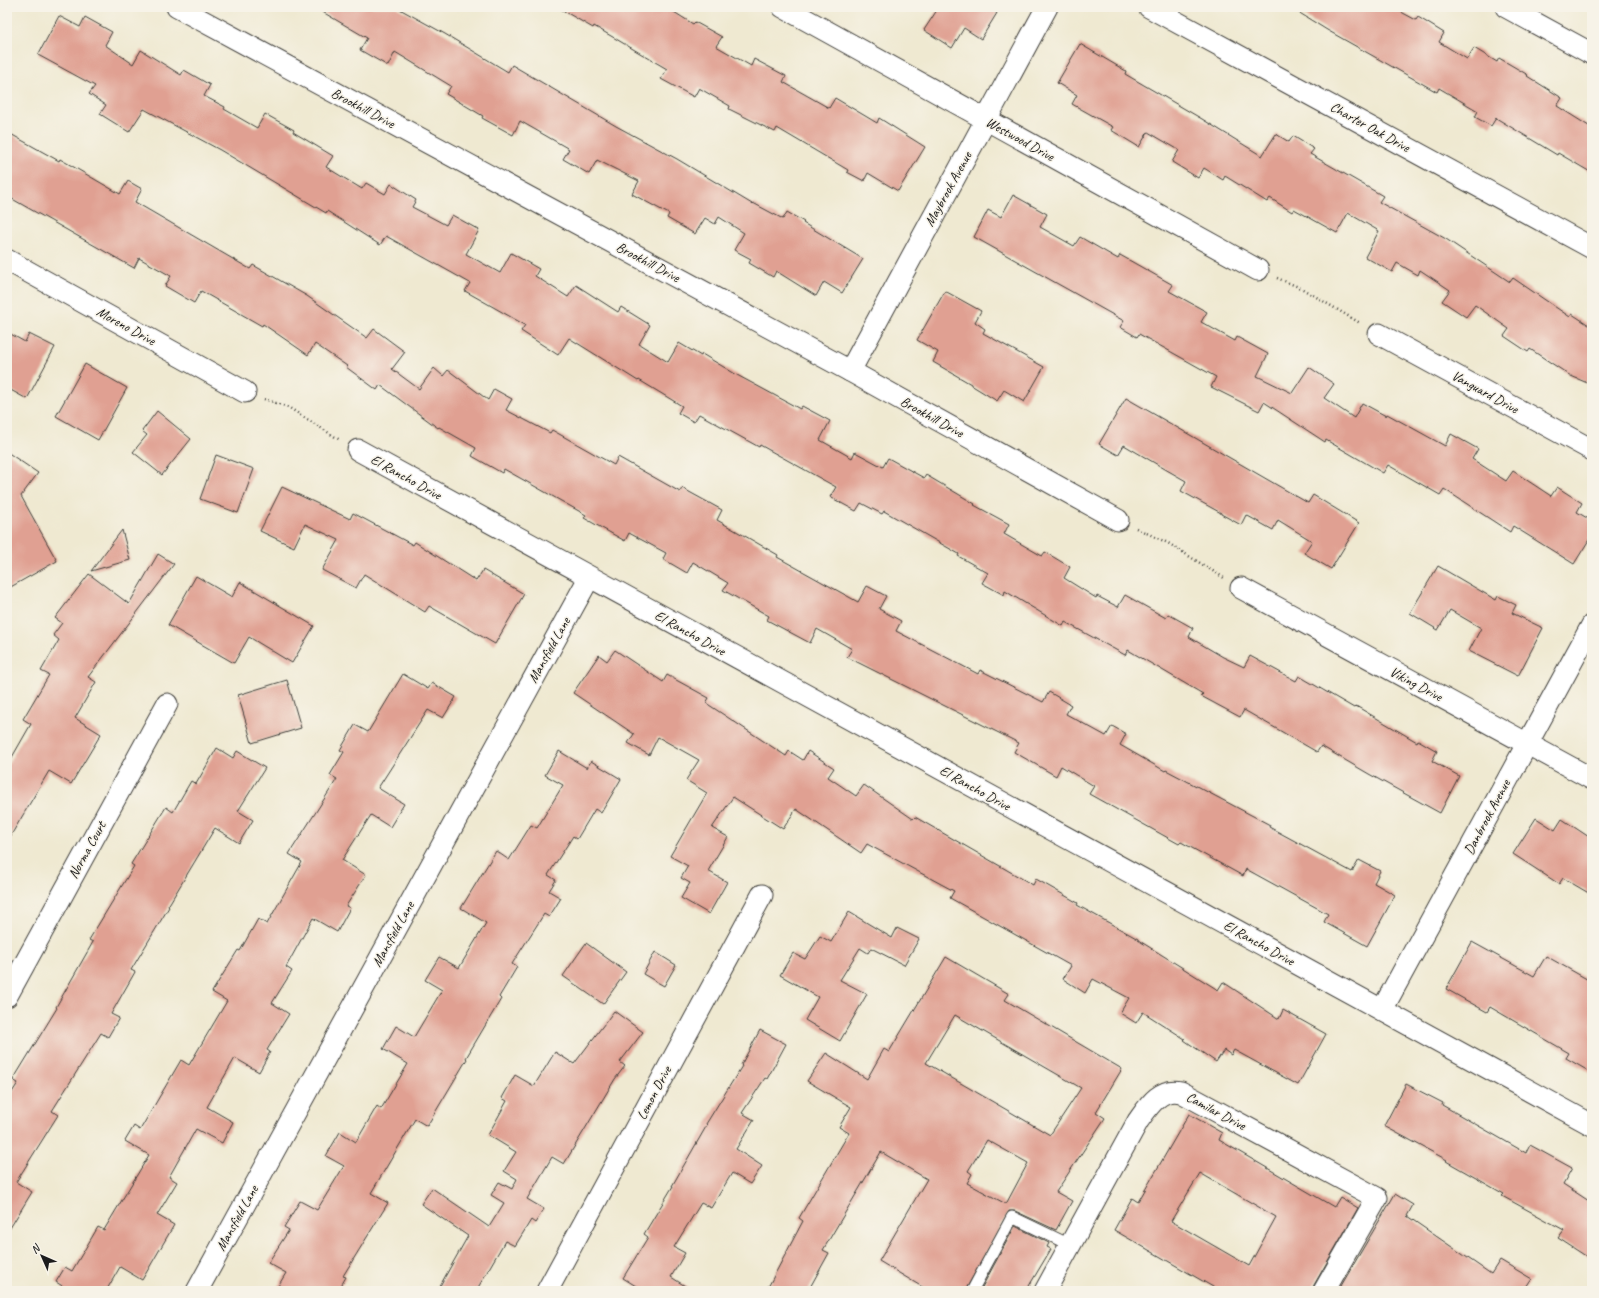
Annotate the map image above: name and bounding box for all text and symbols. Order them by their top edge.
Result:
street label: Brookhill Drive [328,84,399,132]
street label: Charter Oak Drive [1327,98,1414,156]
street label: Westwood Drive [983,113,1058,165]
street label: Maybrook Avenue [921,148,976,229]
street label: Brookhill Drive [613,238,684,286]
street label: Moreno Drive [94,303,160,350]
street label: Vanguard Drive [1449,367,1522,418]
street label: Brookhill Drive [897,393,968,442]
street label: El Rancho Drive [368,451,445,504]
street label: El Rancho Drive [652,607,729,660]
street label: Mansfield Lane [524,613,575,686]
street label: Viking Drive [1387,663,1446,706]
street label: El Rancho Drive [937,762,1014,815]
street label: Danbrook Avenue [1460,775,1514,857]
street label: Norma Court [64,817,110,881]
street label: Mansfield Lane [368,897,419,970]
street label: El Rancho Drive [1221,917,1298,970]
street label: Lemon Drive [633,1062,676,1123]
street label: Camilar Drive [1183,1088,1250,1134]
street label: Mansfield Lane [212,1181,263,1254]
north arrow [22,1236,62,1276]
text: N [28,1240,44,1256]

